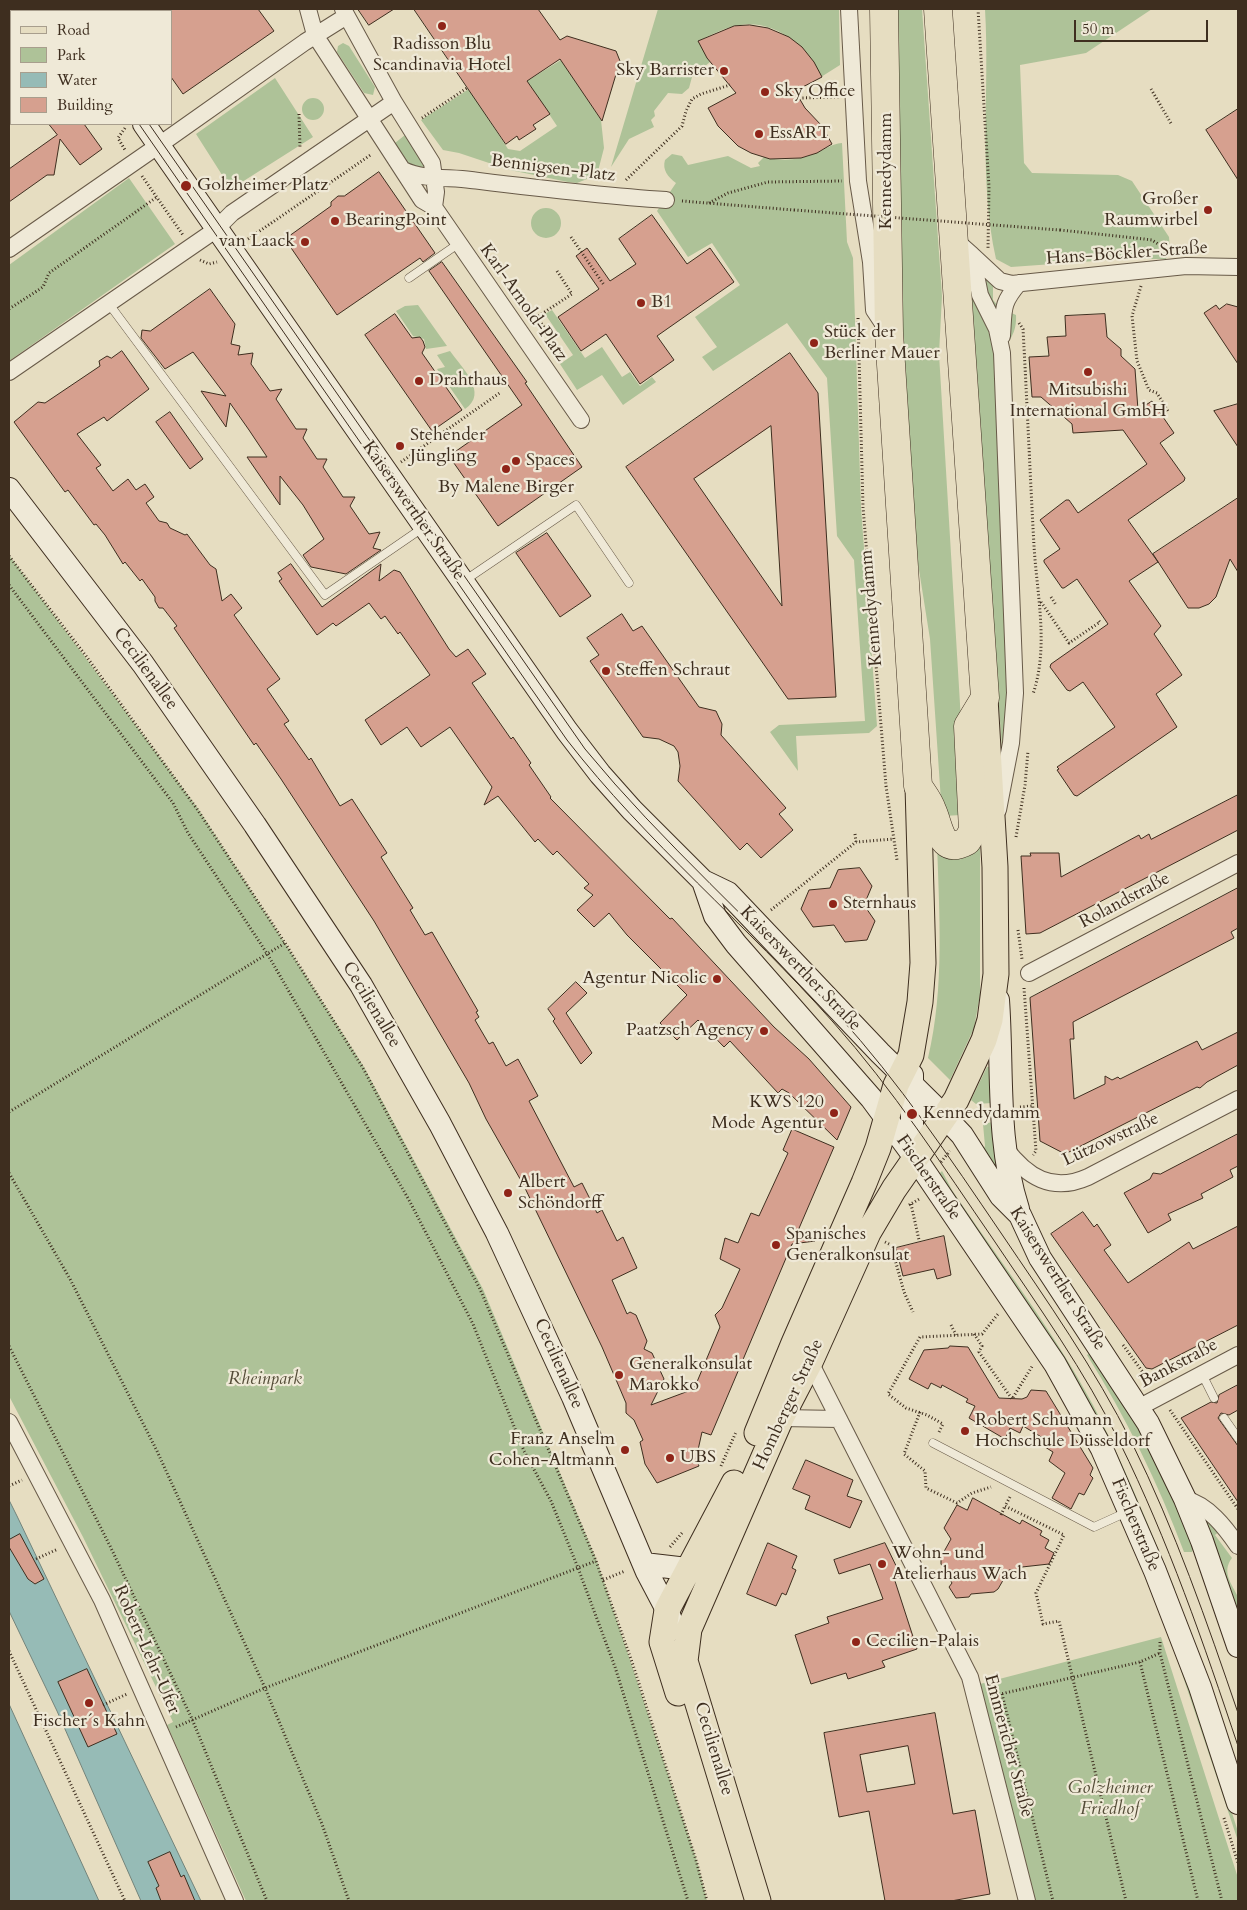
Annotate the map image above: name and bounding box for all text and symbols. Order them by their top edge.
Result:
legend [10,10,172,125]
scale bar [1077,10,1211,42]
text: 50 m [1082,19,1114,39]
text: Road [57,20,90,40]
marker: Radisson Blu Scandinavia Hotel [436,20,448,32]
place label: Radisson Blu Scandinavia Hotel [373,34,511,76]
text: Park [57,45,86,65]
place label: Sky Barrister [616,60,714,82]
marker: Sky Barrister [718,65,730,77]
text: Water [57,70,97,90]
place label: Sky Office [775,81,855,103]
marker: Sky Office [759,86,771,98]
text: Building [57,95,113,115]
street label: Kennedydamm [876,112,898,230]
place label: EssART [769,123,831,145]
marker: EssART [753,128,765,140]
street label: Bennigsen-Platz [490,151,616,187]
place label: Golzheimer Platz [197,175,328,197]
marker: Golzheimer Platz [179,179,193,193]
place label: Großer Raumwirbel [1104,189,1198,232]
marker: Großer Raumwirbel [1202,204,1214,216]
place label: BearingPoint [345,210,446,232]
marker: BearingPoint [329,215,341,227]
place label: van Laack [219,231,295,253]
marker: van Laack [299,236,311,248]
street label: Hans-Böckler-Straße [1045,238,1209,270]
street label: Karl-Arnold-Platz [474,240,572,366]
place label: B1 [651,292,672,314]
marker: B1 [635,297,647,309]
place label: Stück der Berliner Mauer [824,322,940,364]
marker: Stück der Berliner Mauer [808,337,820,349]
marker: Mitsubishi International GmbH [1082,366,1094,378]
place label: Drahthaus [429,370,507,392]
marker: Drahthaus [413,375,425,387]
place label: Mitsubishi International GmbH [1010,380,1166,422]
place label: Stehender Jüngling [410,425,485,468]
street label: Kaiserswerther Straße [357,437,469,585]
marker: Stehender Jüngling [394,440,406,452]
place label: Spaces [526,450,575,472]
marker: Spaces [510,455,522,467]
marker: By Malene Birger [500,463,512,475]
place label: By Malene Birger [438,477,574,499]
street label: Kennedydamm [856,549,888,667]
street label: Cecilienallee [108,624,182,714]
place label: Steffen Schraut [616,660,730,682]
marker: Steffen Schraut [600,665,612,677]
street label: Rolandstraße [1076,868,1174,934]
place label: Sternhaus [843,893,916,915]
marker: Sternhaus [827,898,839,910]
street label: Kaiserswerther Straße [735,902,865,1036]
street label: Cecilienallee [337,958,405,1052]
place label: Agentur Nicolic [583,968,707,990]
marker: Agentur Nicolic [711,973,723,985]
place label: Paatzsch Agency [626,1020,754,1042]
marker: Paatzsch Agency [758,1025,770,1037]
place label: KWS 120 Mode Agentur [711,1092,824,1134]
place label: Kennedydamm [923,1103,1040,1125]
marker: KWS 120 Mode Agentur [828,1107,840,1119]
marker: Kennedydamm [905,1107,919,1121]
street label: Lützowstraße [1059,1108,1163,1172]
street label: Fischerstraße [891,1131,965,1225]
place label: Albert Schöndorff [518,1172,602,1214]
marker: Albert Schöndorff [502,1187,514,1199]
street label: Kaiserswerther Straße [1004,1203,1110,1355]
place label: Spanisches Generalkonsulat [786,1224,909,1266]
marker: Spanisches Generalkonsulat [770,1239,782,1251]
street label: Cecilienallee [529,1316,587,1412]
street label: Bankstraße [1136,1335,1222,1393]
street label: Homberger Straße [749,1336,829,1474]
place label: Generalkonsulat Marokko [629,1354,752,1396]
park label: Rheinpark [228,1369,302,1391]
marker: Generalkonsulat Marokko [613,1369,625,1381]
place label: Robert Schumann Hochschule Düsseldorf [975,1410,1150,1452]
marker: Robert Schumann Hochschule Düsseldorf [959,1425,971,1437]
place label: Franz Anselm Cohen-Altmann [489,1429,615,1472]
marker: Franz Anselm Cohen-Altmann [619,1444,631,1456]
place label: UBS [680,1447,716,1469]
marker: UBS [664,1452,676,1464]
street label: Fischerstraße [1106,1475,1164,1575]
place label: Wohn- und Atelierhaus Wach [892,1543,1027,1586]
marker: Wohn- und Atelierhaus Wach [876,1558,888,1570]
street label: Robert-Lehr-Ufer [108,1582,184,1718]
place label: Cecilien-Palais [866,1631,979,1653]
marker: Cecilien-Palais [850,1636,862,1648]
street label: Emmericher Straße [979,1672,1037,1820]
marker: Fischer´s Kahn [83,1697,95,1709]
street label: Cecilienallee [689,1700,737,1798]
place label: Fischer´s Kahn [33,1711,145,1733]
park label: Golzheimer Friedhof [1068,1778,1152,1820]

